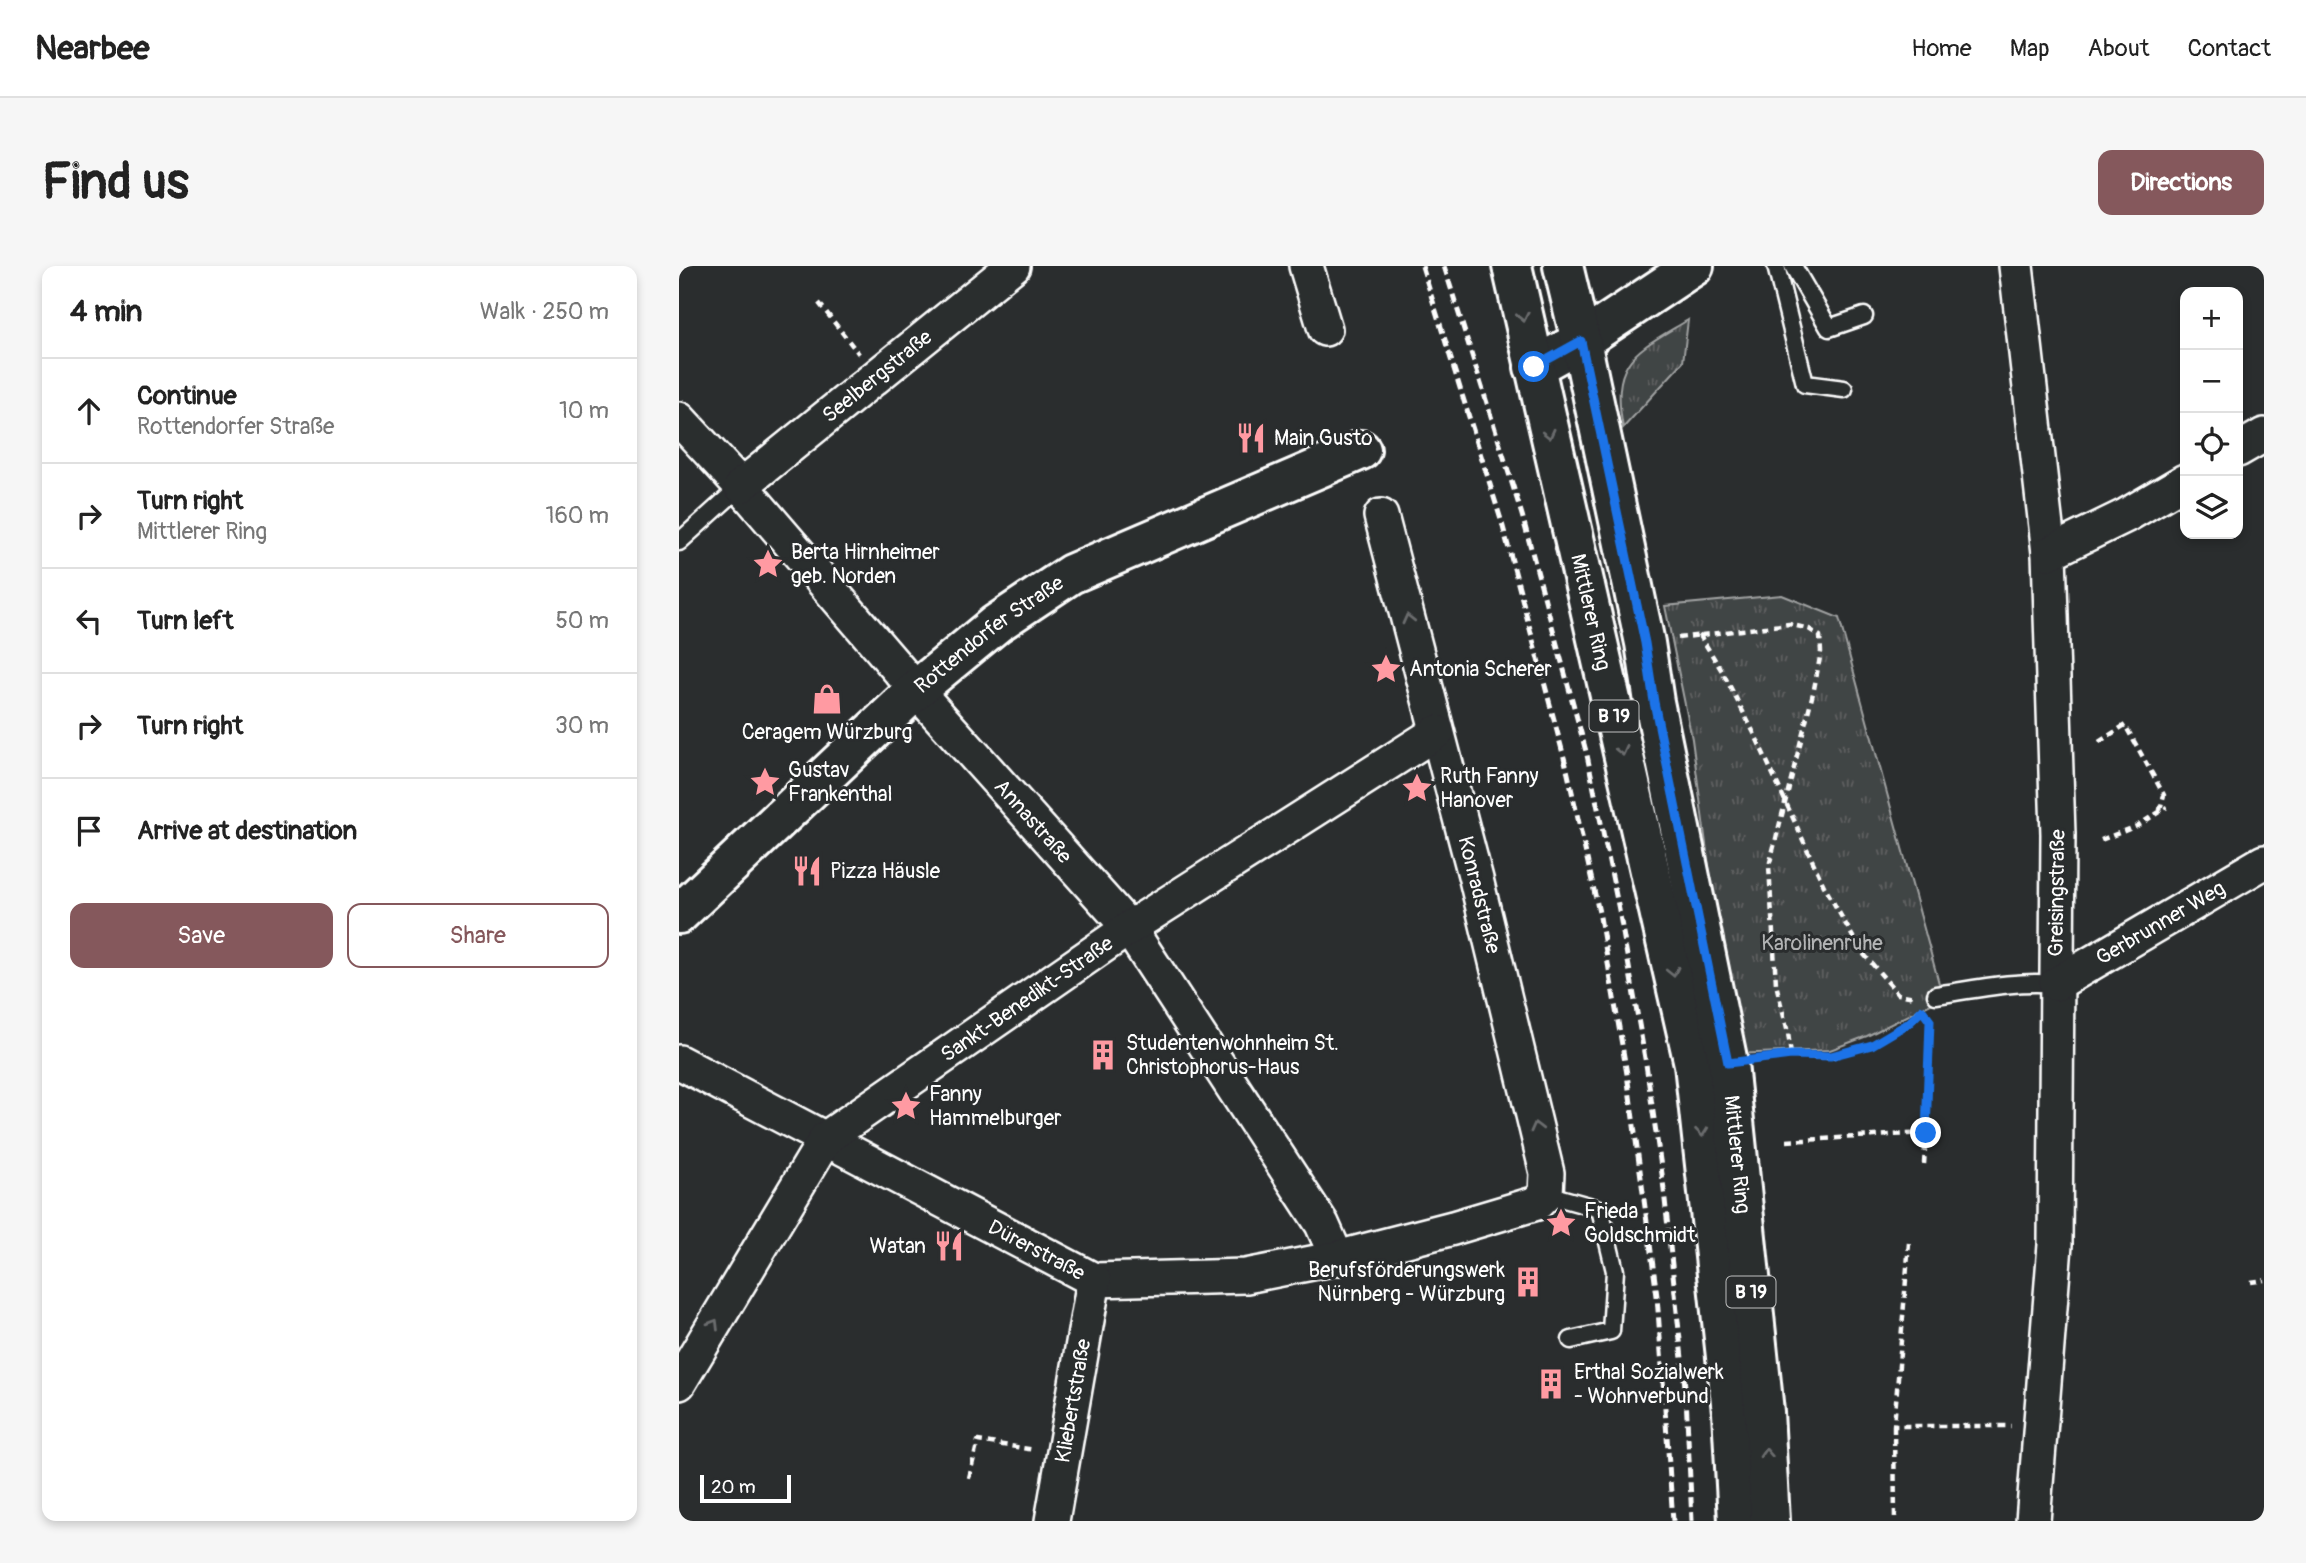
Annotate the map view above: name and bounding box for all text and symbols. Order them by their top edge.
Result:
text: Nearbee [35,28,149,69]
text: Home [1911,34,1972,63]
text: Map [2010,34,2050,63]
text: About [2088,34,2150,63]
text: Contact [2188,34,2271,63]
button: Directions [2098,150,2264,215]
text: Find us [42,152,189,213]
map controls [2180,287,2243,539]
button: + [2180,287,2243,350]
text: 4 min [70,293,143,330]
text: Walk · 250 m [480,297,609,326]
one-way arrow [1515,310,1529,322]
street label: Seelbergstraße [817,323,938,428]
button: − [2180,350,2243,413]
route start [1518,351,1549,382]
text: Continue [137,380,237,412]
icon: ahead [70,392,108,430]
text: 10 m [559,396,609,425]
text: Rottendorfer Straße [137,412,334,441]
button: locate [2180,413,2243,476]
restaurant icon: Main Gusto [1234,421,1268,455]
place label: Main Gusto [1274,425,1372,452]
one-way arrow [1541,427,1555,439]
button: layers [2180,476,2243,539]
text: Turn right [137,485,243,517]
icon: right [70,497,108,535]
text: 160 m [545,501,609,530]
text: Mittlerer Ring [137,517,267,546]
place label: Berta Hirnheimer geb. Norden [791,539,940,590]
place icon: Berta Hirnheimer geb. Norden [751,547,785,581]
street label: Mittlerer Ring [1565,551,1617,673]
street label: Rottendorfer Straße [909,569,1069,699]
icon: left [70,602,108,640]
text: Turn left [137,605,233,637]
text: 50 m [555,606,609,635]
one-way arrow [1402,613,1416,625]
place icon: Antonia Scherer [1369,652,1403,686]
place label: Antonia Scherer [1409,656,1552,683]
shop icon: Ceragem Würzburg [810,682,844,716]
road number: B 19 [1590,701,1639,732]
icon: right [70,707,108,745]
text: Turn right [137,710,243,742]
text: 30 m [555,711,609,740]
place label: Ceragem Würzburg [742,719,912,746]
one-way arrow [1614,745,1628,757]
place label: Gustav Frankenthal [788,757,893,808]
place label: Ruth Fanny Hanover [1440,763,1538,814]
place icon: Gustav Frankenthal [748,765,782,799]
place icon: Ruth Fanny Hanover [1400,771,1434,805]
street label: Annastraße [988,773,1078,869]
icon: arrive [70,812,108,850]
text: Arrive at destination [137,815,357,847]
street label: Greisingstraße [2042,828,2072,957]
street label: Konradstraße [1451,833,1507,957]
restaurant icon: Pizza Häusle [790,854,824,888]
place label: Pizza Häusle [830,858,941,885]
street label: Gerbrunner Weg [2091,874,2230,971]
button: Save [70,903,333,968]
button: Share [347,903,609,968]
street label: Sankt-Benedikt-Straße [935,929,1119,1068]
park label: Karolinenruhe [1761,930,1883,957]
one-way arrow [1665,966,1679,978]
place label: Studentenwohnheim St. Christophorus-Haus [1126,1030,1339,1081]
building icon: Studentenwohnheim St. Christophorus-Haus [1086,1038,1120,1072]
place label: Fanny Hammelburger [929,1081,1062,1132]
place icon: Fanny Hammelburger [889,1089,923,1123]
street label: Mittlerer Ring [1718,1094,1757,1215]
route end [1910,1117,1941,1148]
one-way arrow [1530,1122,1544,1134]
one-way arrow [1694,1126,1709,1138]
place label: Frieda Goldschmidt [1584,1198,1696,1249]
place icon: Frieda Goldschmidt [1544,1206,1578,1240]
street label: Dürerstraße [983,1213,1090,1287]
restaurant icon: Watan [932,1229,966,1263]
place label: Watan [869,1233,926,1260]
place label: Berufsförderungswerk Nürnberg - Würzburg [1308,1257,1505,1308]
building icon: Berufsförderungswerk Nürnberg - Würzburg [1511,1265,1545,1299]
road number: B 19 [1727,1276,1775,1308]
one-way arrow [705,1319,718,1332]
street label: Kliebertstraße [1049,1336,1097,1465]
place label: Erthal Sozialwerk - Wohnverbund [1574,1359,1724,1410]
building icon: Erthal Sozialwerk - Wohnverbund [1534,1367,1568,1401]
one-way arrow [1759,1447,1774,1458]
scale bar [700,1472,791,1504]
text: 20 m [711,1475,756,1499]

